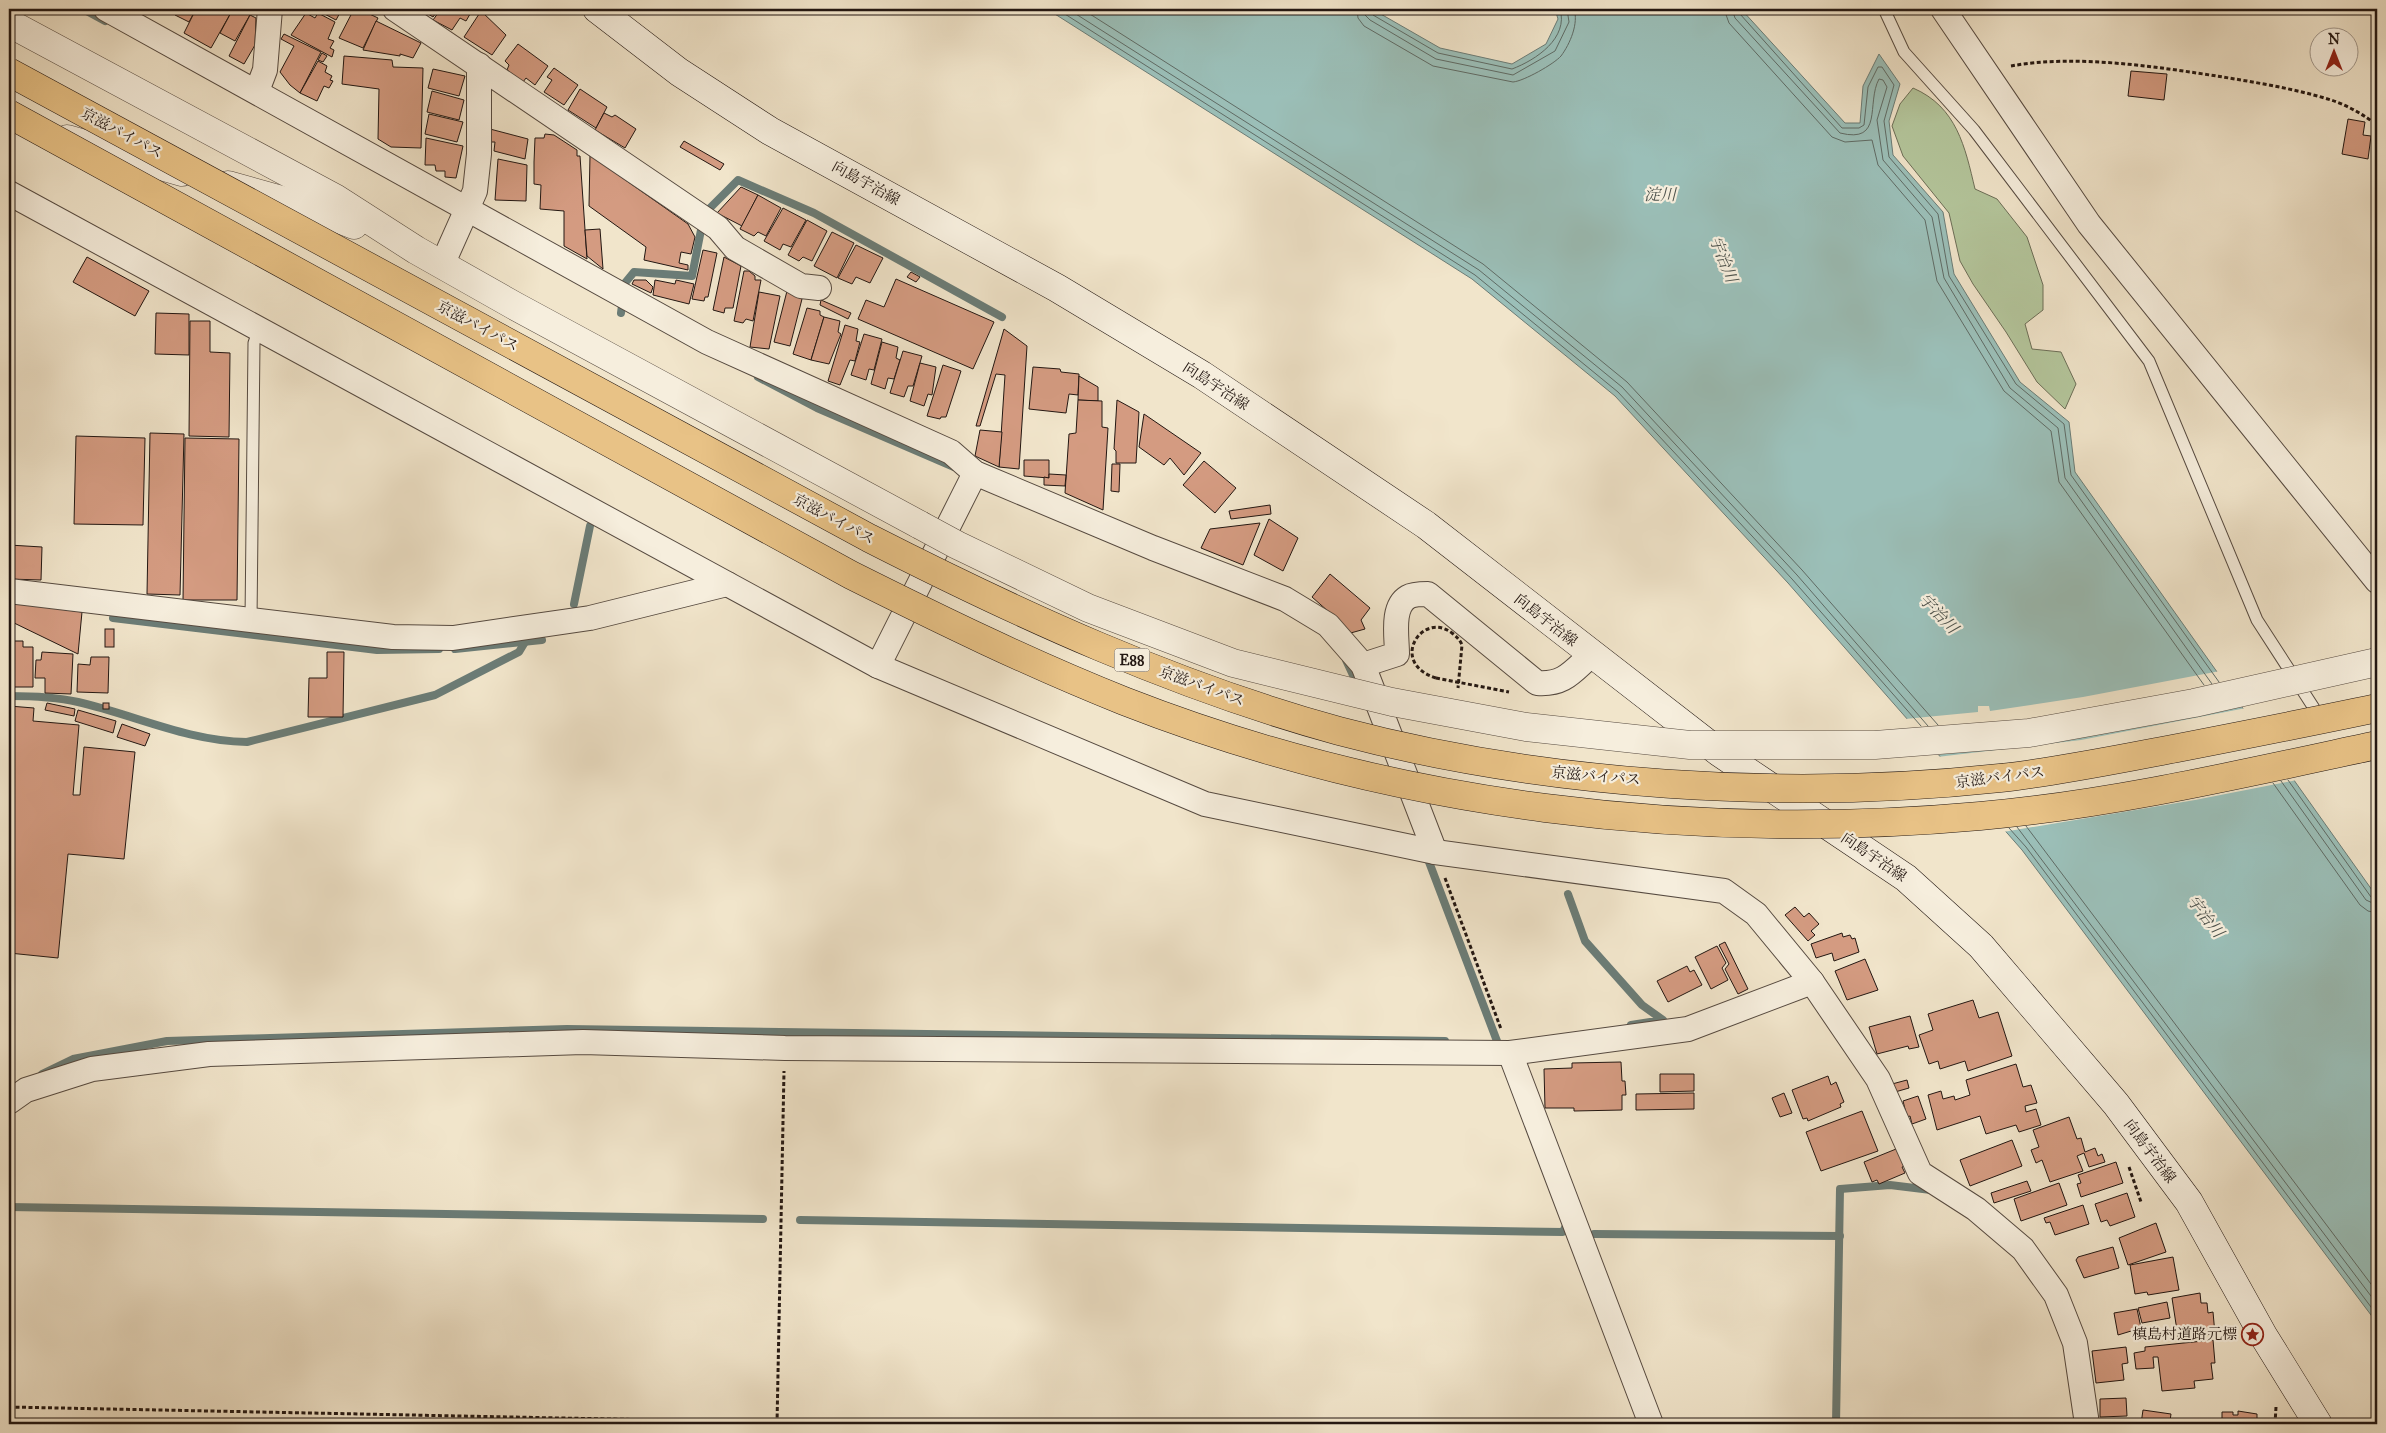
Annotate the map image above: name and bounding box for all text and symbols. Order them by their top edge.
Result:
north arrow [2308,28,2358,78]
text: N [2328,31,2340,48]
street label: 京滋バイパス [78,104,166,162]
street label: 向島宇治線 [829,157,903,209]
water label: 淀川 [1644,185,1678,204]
water label: 宇治川 [1706,233,1742,287]
street label: 京滋バイパス [434,297,522,355]
street label: 向島宇治線 [1180,358,1252,414]
street label: 京滋バイパス [790,490,878,548]
water label: 宇治川 [1915,589,1964,639]
street label: 向島宇治線 [1511,590,1581,650]
road number: E88 [1114,648,1150,672]
street label: 京滋バイパス [1157,662,1247,710]
street label: 京滋バイパス [1551,763,1641,789]
street label: 京滋バイパス [1954,763,2046,791]
street label: 向島宇治線 [1838,829,1910,885]
water label: 宇治川 [2183,892,2229,943]
street label: 向島宇治線 [2120,1116,2180,1186]
place icon: 槙島村道路元標 [2241,1322,2265,1346]
place label: 槙島村道路元標 [2132,1325,2237,1343]

